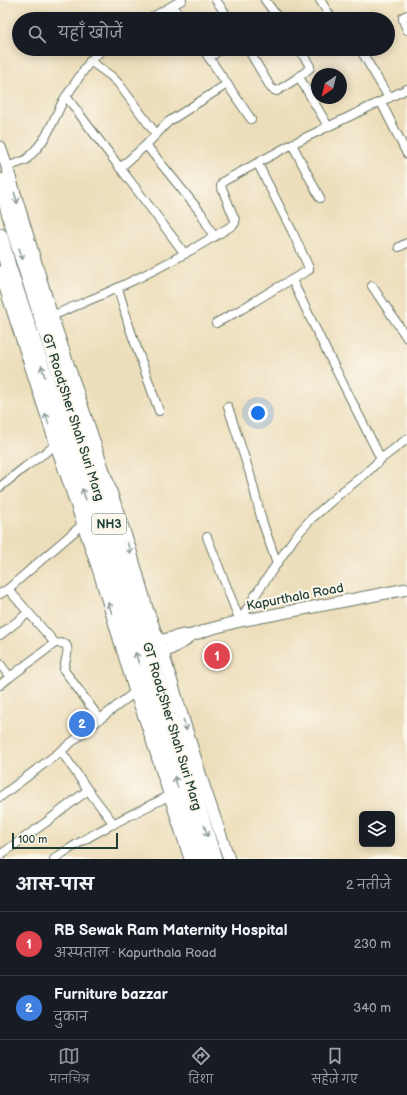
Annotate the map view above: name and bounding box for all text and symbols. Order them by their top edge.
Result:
search box [12,12,395,56]
icon: search [26,23,48,45]
text: यहाँ खोजें [58,24,123,43]
north arrow [311,68,347,104]
one-way arrow [13,191,20,204]
one-way arrow [18,247,25,260]
street label: GT Road;Sher Shah Suri Marg [38,332,108,503]
one-way arrow [39,364,46,377]
your location [248,403,268,423]
one-way arrow [43,412,50,425]
one-way arrow [80,488,87,501]
road number: NH3 [92,514,126,534]
one-way arrow [126,541,133,554]
street label: Kapurthala Road [245,580,345,614]
one-way arrow [106,602,113,615]
street label: GT Road;Sher Shah Suri Marg [139,640,205,812]
pin: 1 [204,641,230,671]
one-way arrow [133,652,140,665]
pin: 2 [69,709,95,739]
one-way arrow [182,718,189,731]
one-way arrow [172,775,179,788]
map controls [359,811,395,847]
button: layers [359,811,395,847]
one-way arrow [203,824,210,837]
scale bar [12,831,118,850]
text: 100 m [18,833,47,846]
text: आस-पास [16,875,94,895]
text: 2 नतीजे [346,877,391,893]
text: RB Sewak Ram Maternity Hospital [54,921,288,940]
text: 1 [26,936,32,952]
text: 230 m [354,936,391,952]
text: अस्पताल · Kapurthala Road [54,945,216,961]
text: Furniture bazzar [54,985,168,1004]
text: 2 [25,1000,33,1016]
text: 340 m [353,1000,391,1016]
text: दुकान [54,1009,88,1025]
tab: मानचित्र [49,1045,90,1091]
tab: दिशा [188,1045,213,1091]
tab: सहेजे गए [312,1045,358,1091]

